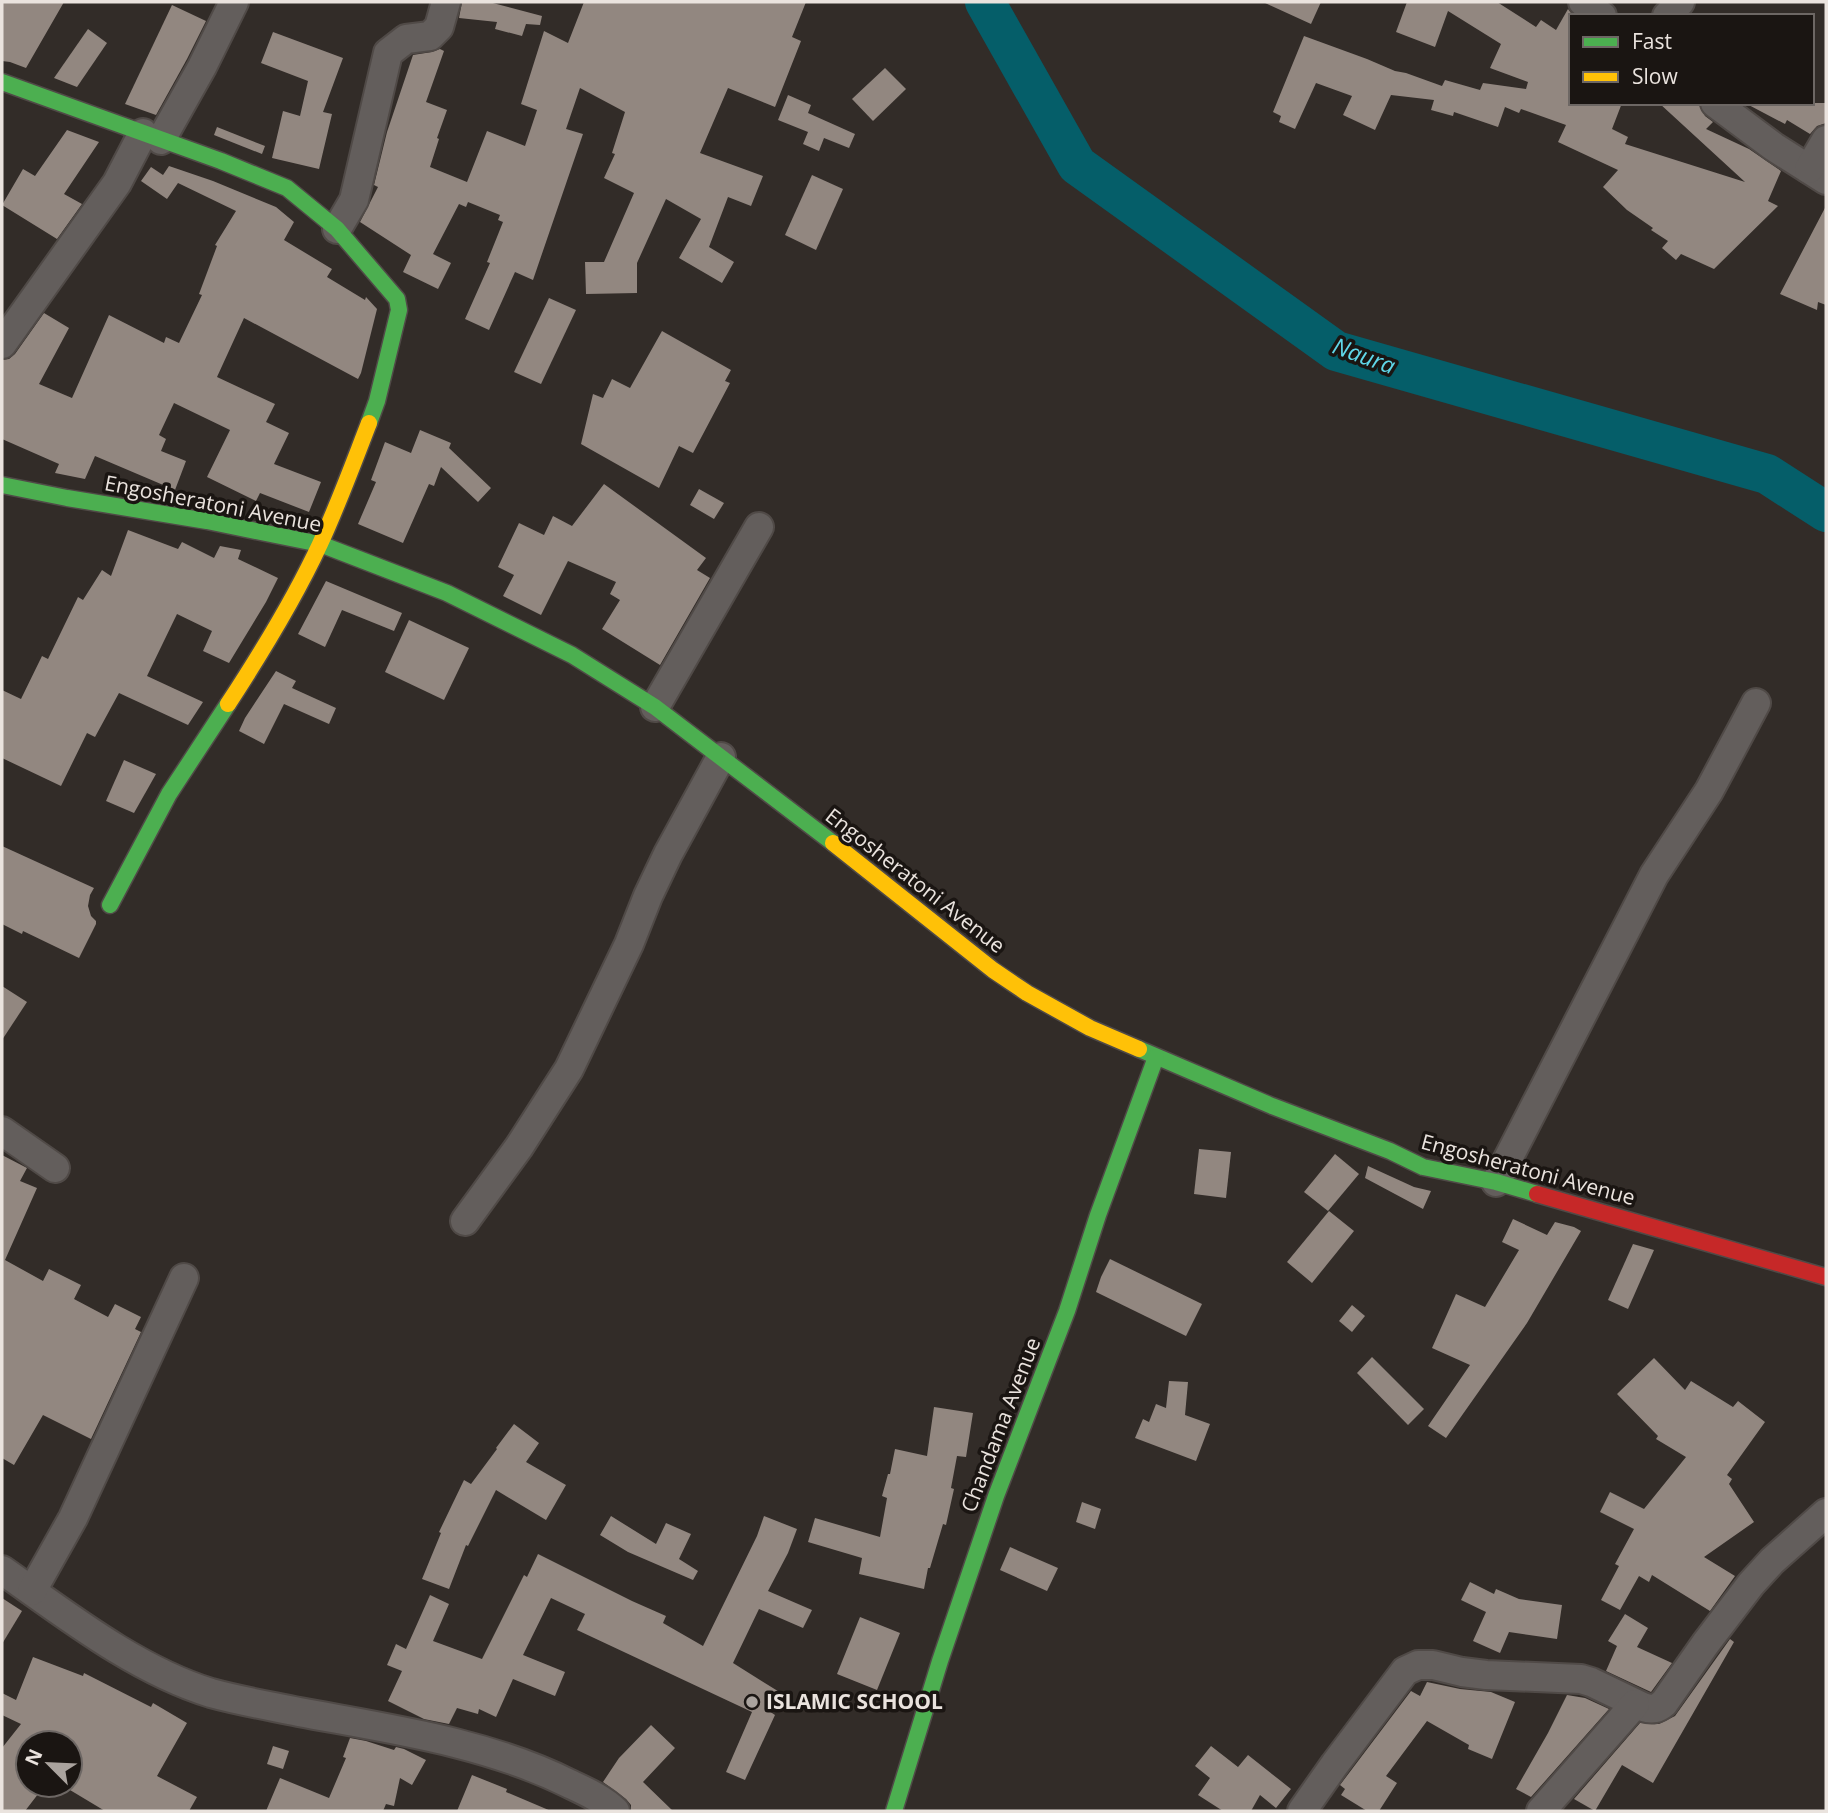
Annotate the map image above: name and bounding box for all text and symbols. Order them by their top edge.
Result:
legend [1569,14,1814,105]
text: Fast [1632,27,1672,55]
text: Slow [1632,62,1678,90]
water label: Naura [1329,329,1400,381]
street label: Engosheratoni Avenue [102,468,324,538]
street label: Engosheratoni Avenue [820,801,1011,959]
street label: Engosheratoni Avenue [1418,1127,1638,1211]
street label: Chandama Avenue [954,1333,1046,1516]
place label: ISLAMIC SCHOOL [766,1687,943,1715]
marker: ISLAMIC SCHOOL [744,1694,760,1710]
north arrow [14,1729,84,1799]
text: N [18,1745,48,1769]

